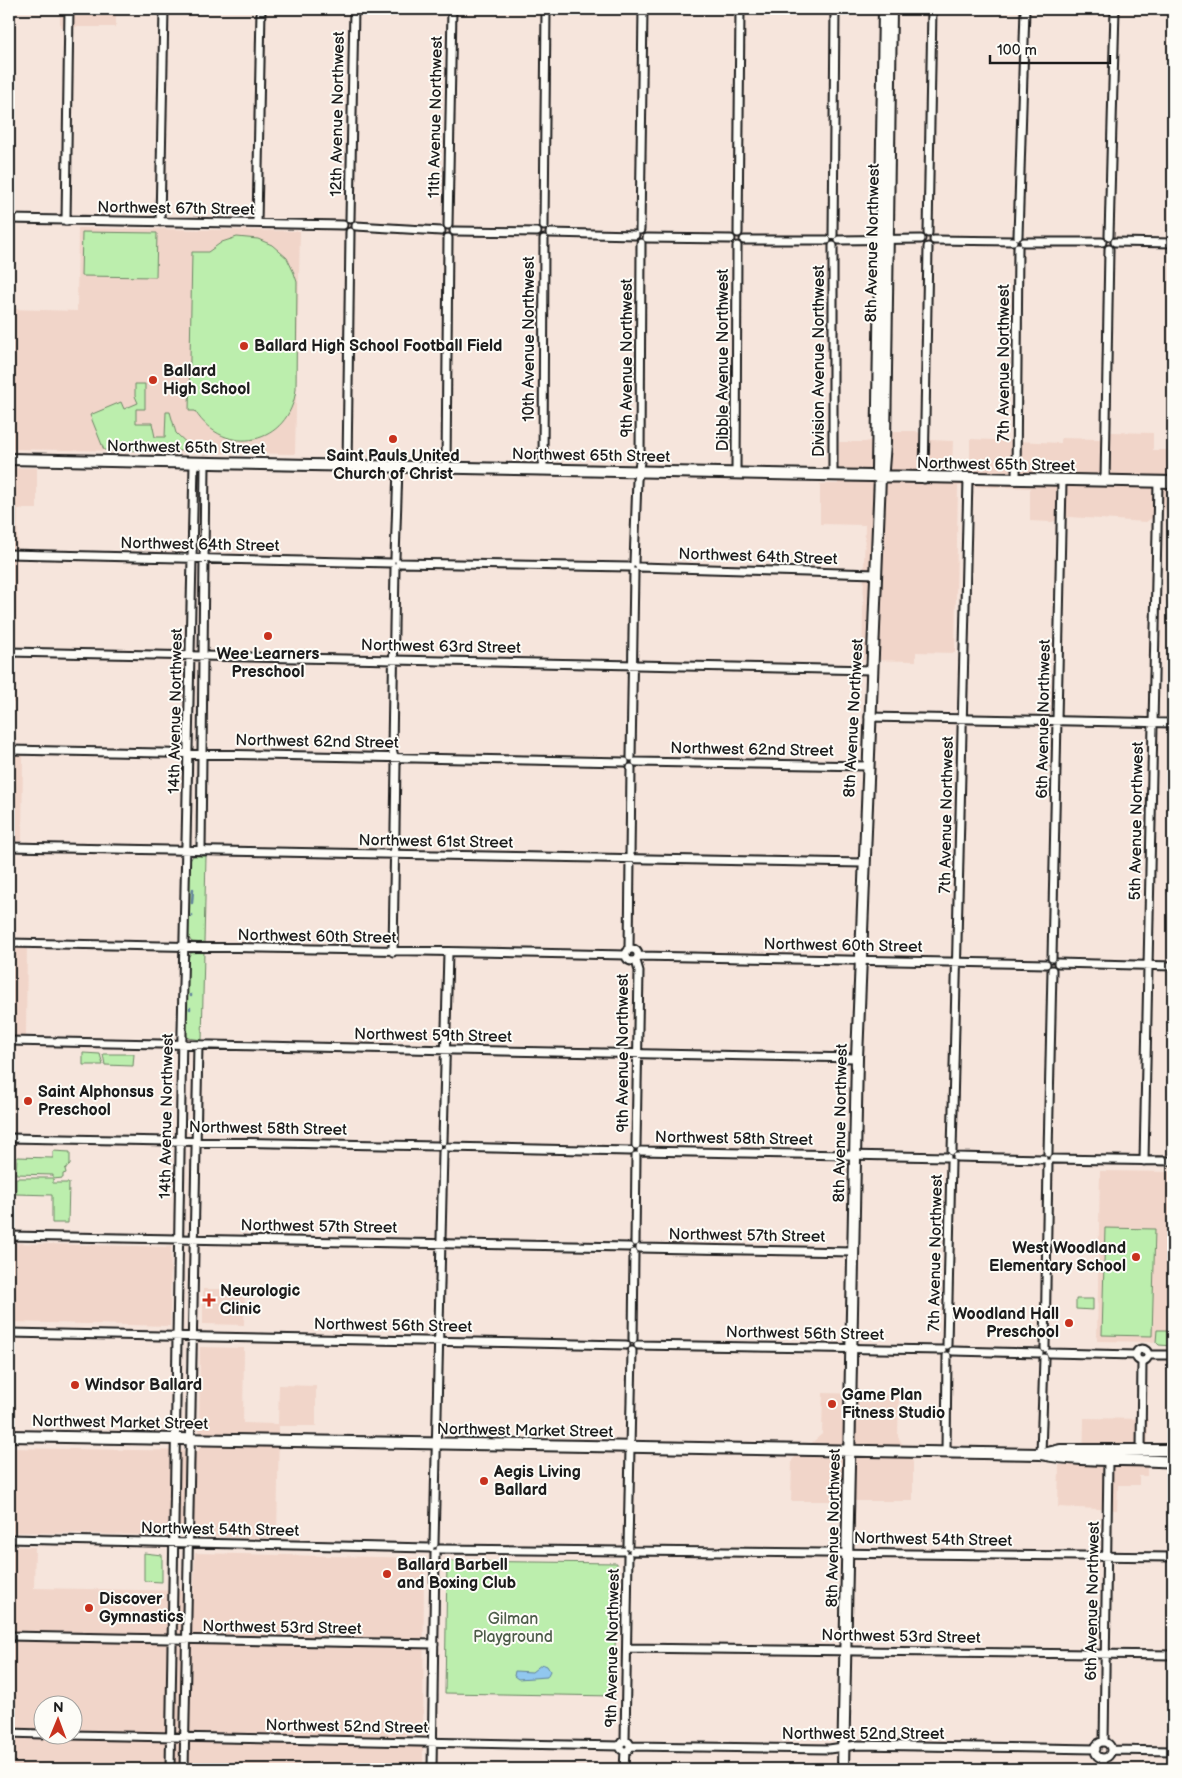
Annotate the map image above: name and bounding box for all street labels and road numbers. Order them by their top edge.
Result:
street label: 12th Avenue Northwest [327,31,349,197]
street label: 11th Avenue Northwest [425,36,447,198]
street label: 8th Avenue Northwest [862,163,884,323]
street label: Northwest 67th Street [97,198,255,220]
street label: 10th Avenue Northwest [520,256,539,422]
street label: Division Avenue Northwest [810,265,829,457]
street label: Dibble Avenue Northwest [714,269,733,451]
street label: 9th Avenue Northwest [618,278,637,438]
street label: 7th Avenue Northwest [995,284,1014,442]
street label: Northwest 65th Street [107,437,266,459]
street label: Northwest 65th Street [512,445,671,467]
street label: Northwest 65th Street [917,454,1076,476]
street label: Northwest 64th Street [120,534,280,556]
street label: Northwest 64th Street [678,545,838,569]
street label: 14th Avenue Northwest [165,628,187,794]
street label: Northwest 63rd Street [361,636,521,658]
street label: 8th Avenue Northwest [840,638,868,798]
street label: 6th Avenue Northwest [1033,639,1055,799]
street label: Northwest 62nd Street [235,731,399,753]
street label: 7th Avenue Northwest [936,736,958,894]
street label: Northwest 62nd Street [670,739,834,761]
street label: 5th Avenue Northwest [1126,741,1148,901]
street label: Northwest 61st Street [358,831,514,853]
street label: Northwest 60th Street [237,926,397,948]
street label: Northwest 60th Street [763,935,923,957]
street label: 9th Avenue Northwest [614,973,633,1133]
street label: Northwest 59th Street [354,1025,512,1047]
street label: 14th Avenue Northwest [156,1033,178,1199]
street label: 8th Avenue Northwest [830,1043,852,1203]
street label: Northwest 58th Street [189,1118,347,1140]
street label: Northwest 58th Street [655,1128,813,1150]
street label: 7th Avenue Northwest [925,1174,947,1332]
street label: Northwest 57th Street [240,1216,398,1238]
street label: Northwest 57th Street [668,1225,826,1247]
street label: Northwest 56th Street [314,1315,473,1337]
street label: Northwest 56th Street [726,1323,885,1345]
street label: Northwest Market Street [32,1412,208,1434]
street label: Northwest Market Street [437,1420,613,1442]
street label: 8th Avenue Northwest [823,1448,845,1608]
street label: Northwest 54th Street [141,1519,300,1541]
street label: 6th Avenue Northwest [1082,1521,1104,1681]
street label: Northwest 54th Street [854,1529,1013,1551]
street label: 9th Avenue Northwest [602,1568,624,1728]
street label: Northwest 53rd Street [202,1617,362,1639]
street label: Northwest 53rd Street [821,1626,981,1648]
street label: Northwest 52nd Street [265,1716,429,1738]
street label: Northwest 52nd Street [782,1725,944,1744]

